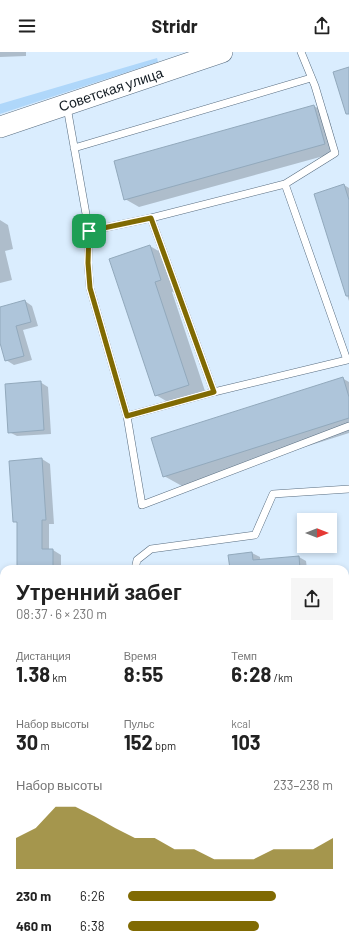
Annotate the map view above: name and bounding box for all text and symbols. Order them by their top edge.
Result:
icon: menu [16,15,38,37]
text: Stridr [151,15,198,37]
icon: share [311,15,333,37]
street label: Советская улица [56,64,165,115]
pin [72,214,106,248]
icon: arrive [78,220,100,242]
north arrow [297,513,337,553]
map controls [297,513,337,553]
text: Утренний забег [16,578,182,604]
button: share [291,578,333,620]
text: 08:37 · 6 × 230 m [16,606,107,622]
text: Дистанция [16,649,71,662]
text: Время [124,649,157,662]
text: Темп [231,649,257,662]
text: 1.38 [16,662,50,686]
text: 8:55 [124,662,163,686]
text: 6:28 [231,662,271,686]
text: km [50,671,67,684]
text: /km [271,671,293,684]
text: Набор высоты [16,717,89,730]
text: Пульс [124,717,154,730]
text: kcal [231,717,251,730]
text: 30 [16,730,38,754]
text: 152 [124,730,153,754]
text: 103 [231,730,261,754]
text: m [38,739,50,752]
text: bpm [153,739,176,752]
text: Набор высоты [16,777,102,793]
text: 233–238 m [273,777,333,793]
text: 230 m [16,888,51,904]
text: 6:26 [80,888,105,904]
text: 460 m [16,918,52,934]
text: 6:38 [80,918,105,934]

